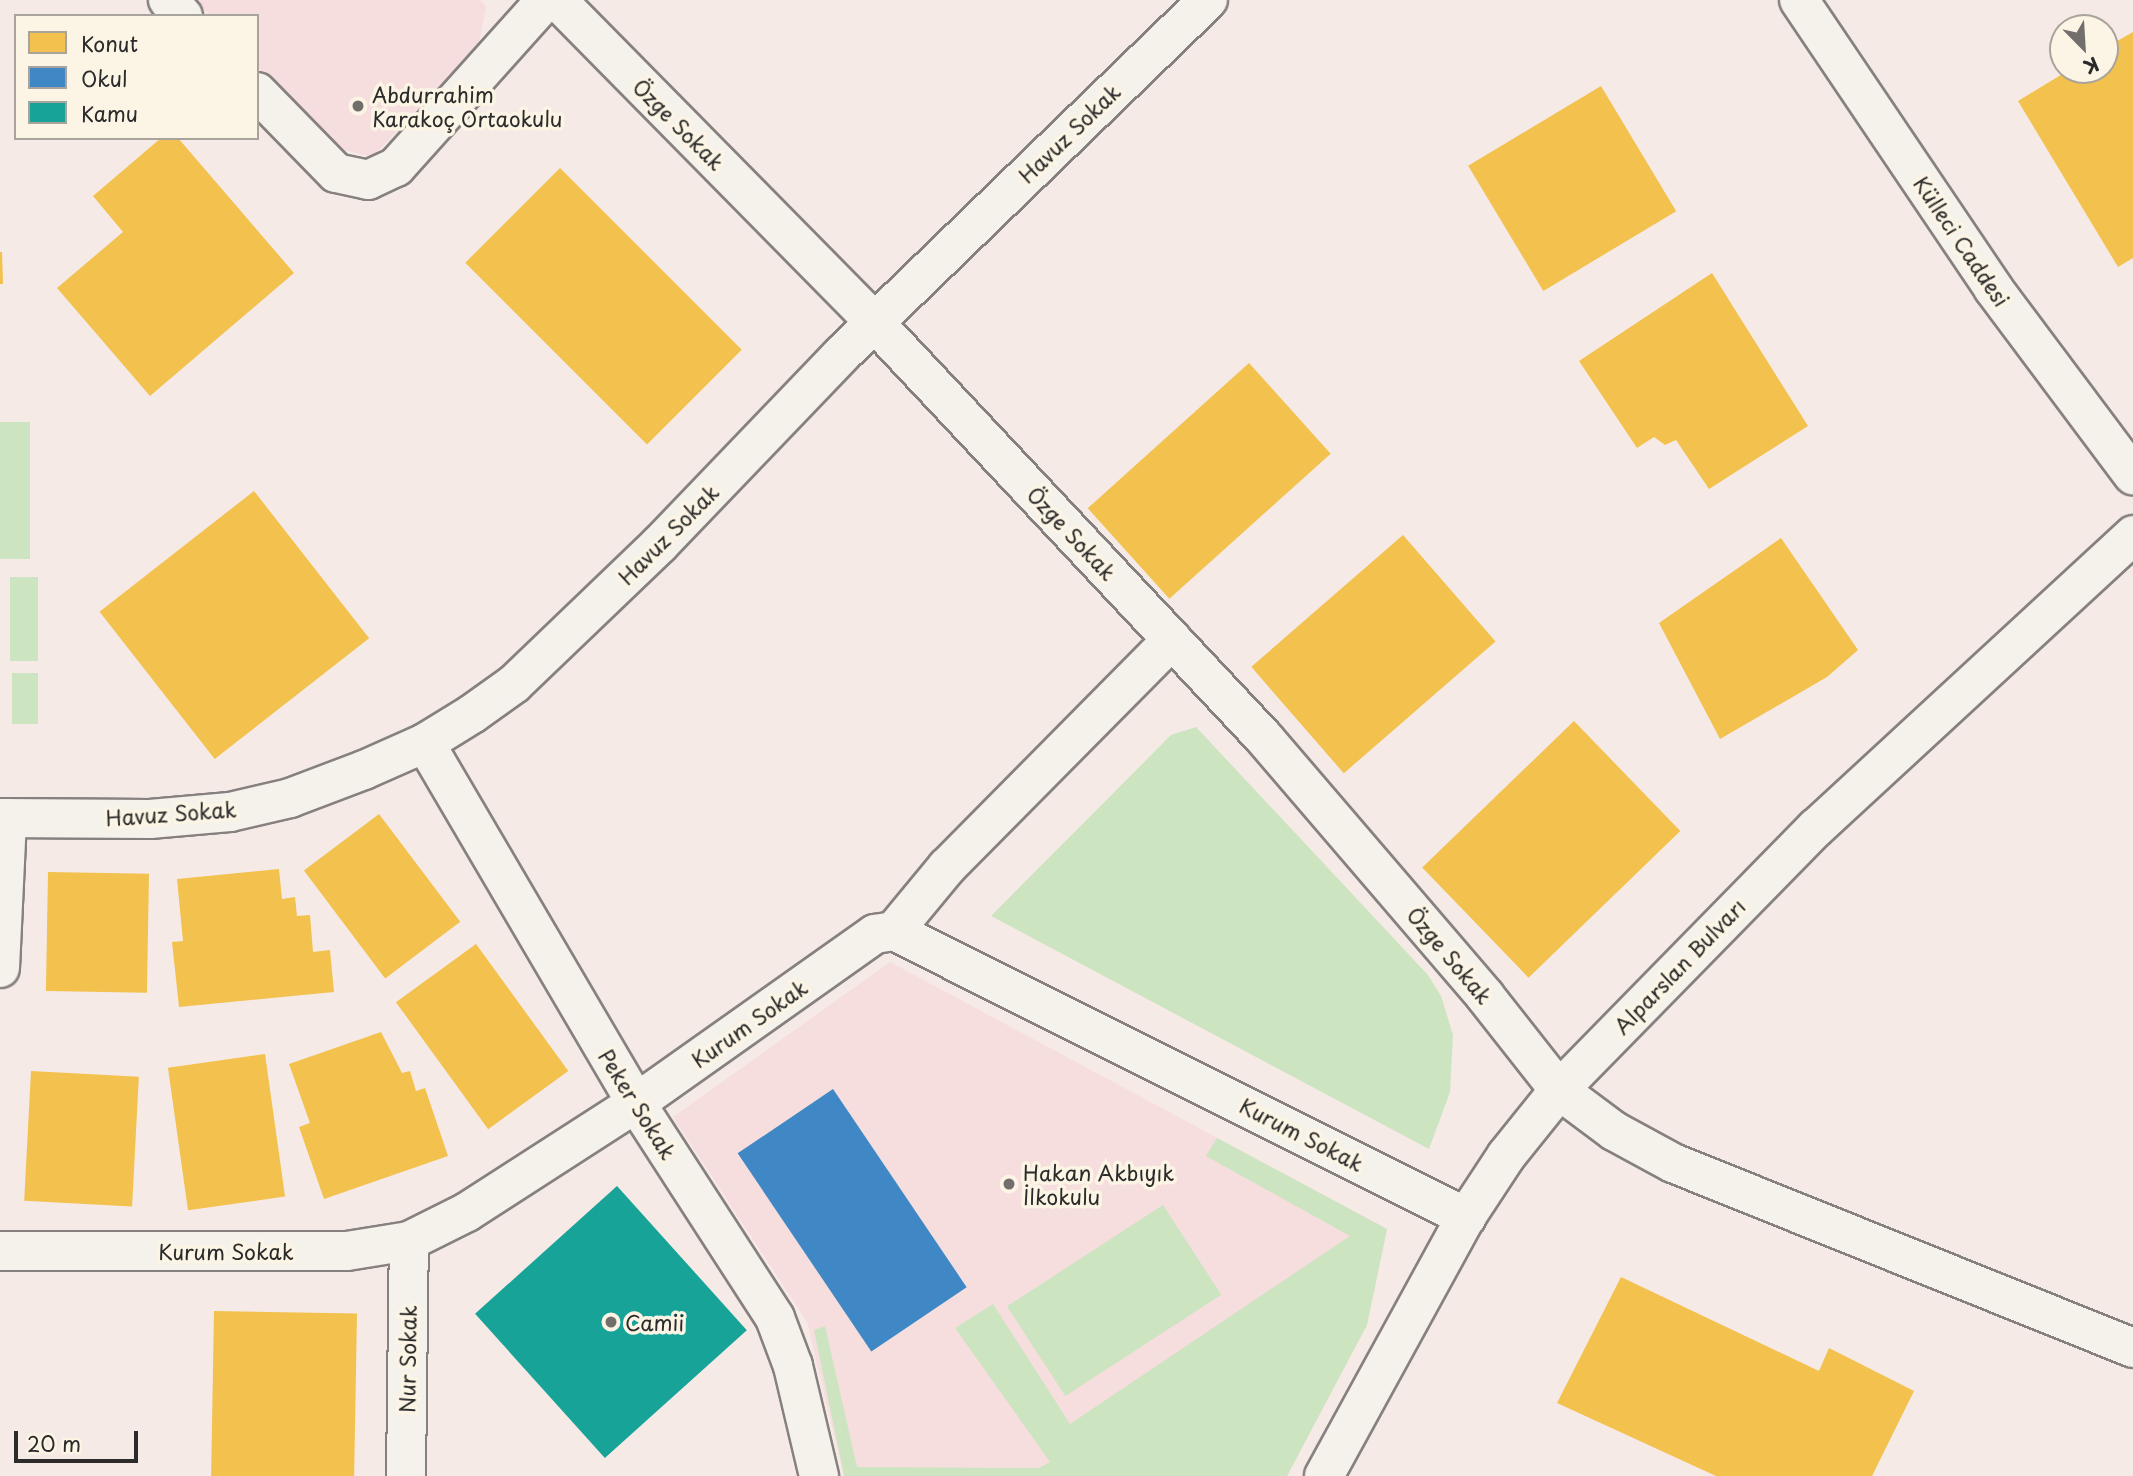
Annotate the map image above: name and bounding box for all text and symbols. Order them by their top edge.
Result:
legend [14,14,259,140]
north arrow [2049,14,2119,84]
text: Konut [81,27,138,59]
text: K [2080,51,2104,82]
text: Okul [81,62,128,94]
street label: Özge Sokak [628,73,730,175]
street label: Havuz Sokak [1013,78,1125,188]
place label: Abdurrahim Karakoç Ortaokulu [372,81,564,131]
text: Kamu [81,97,138,129]
marker: Abdurrahim Karakoç Ortaokulu [350,98,366,114]
street label: Külleci Caddesi [1909,171,2015,311]
street label: Havuz Sokak [613,479,723,589]
street label: Özge Sokak [1022,481,1122,585]
street label: Havuz Sokak [104,796,238,830]
street label: Alparslan Bulvarı [1608,893,1750,1039]
street label: Özge Sokak [1402,902,1498,1008]
street label: Kurum Sokak [686,974,812,1072]
street label: Peker Sokak [594,1044,682,1164]
street label: Kurum Sokak [1236,1092,1368,1176]
place label: Hakan Akbıyık İlkokulu [1023,1159,1173,1209]
marker: Hakan Akbıyık İlkokulu [1001,1176,1017,1192]
street label: Kurum Sokak [158,1238,294,1264]
street label: Nur Sokak [393,1305,421,1413]
place label: Camii [625,1309,684,1335]
marker: Camii [603,1314,619,1330]
scale bar [18,1416,142,1460]
text: 20 m [27,1427,81,1459]

